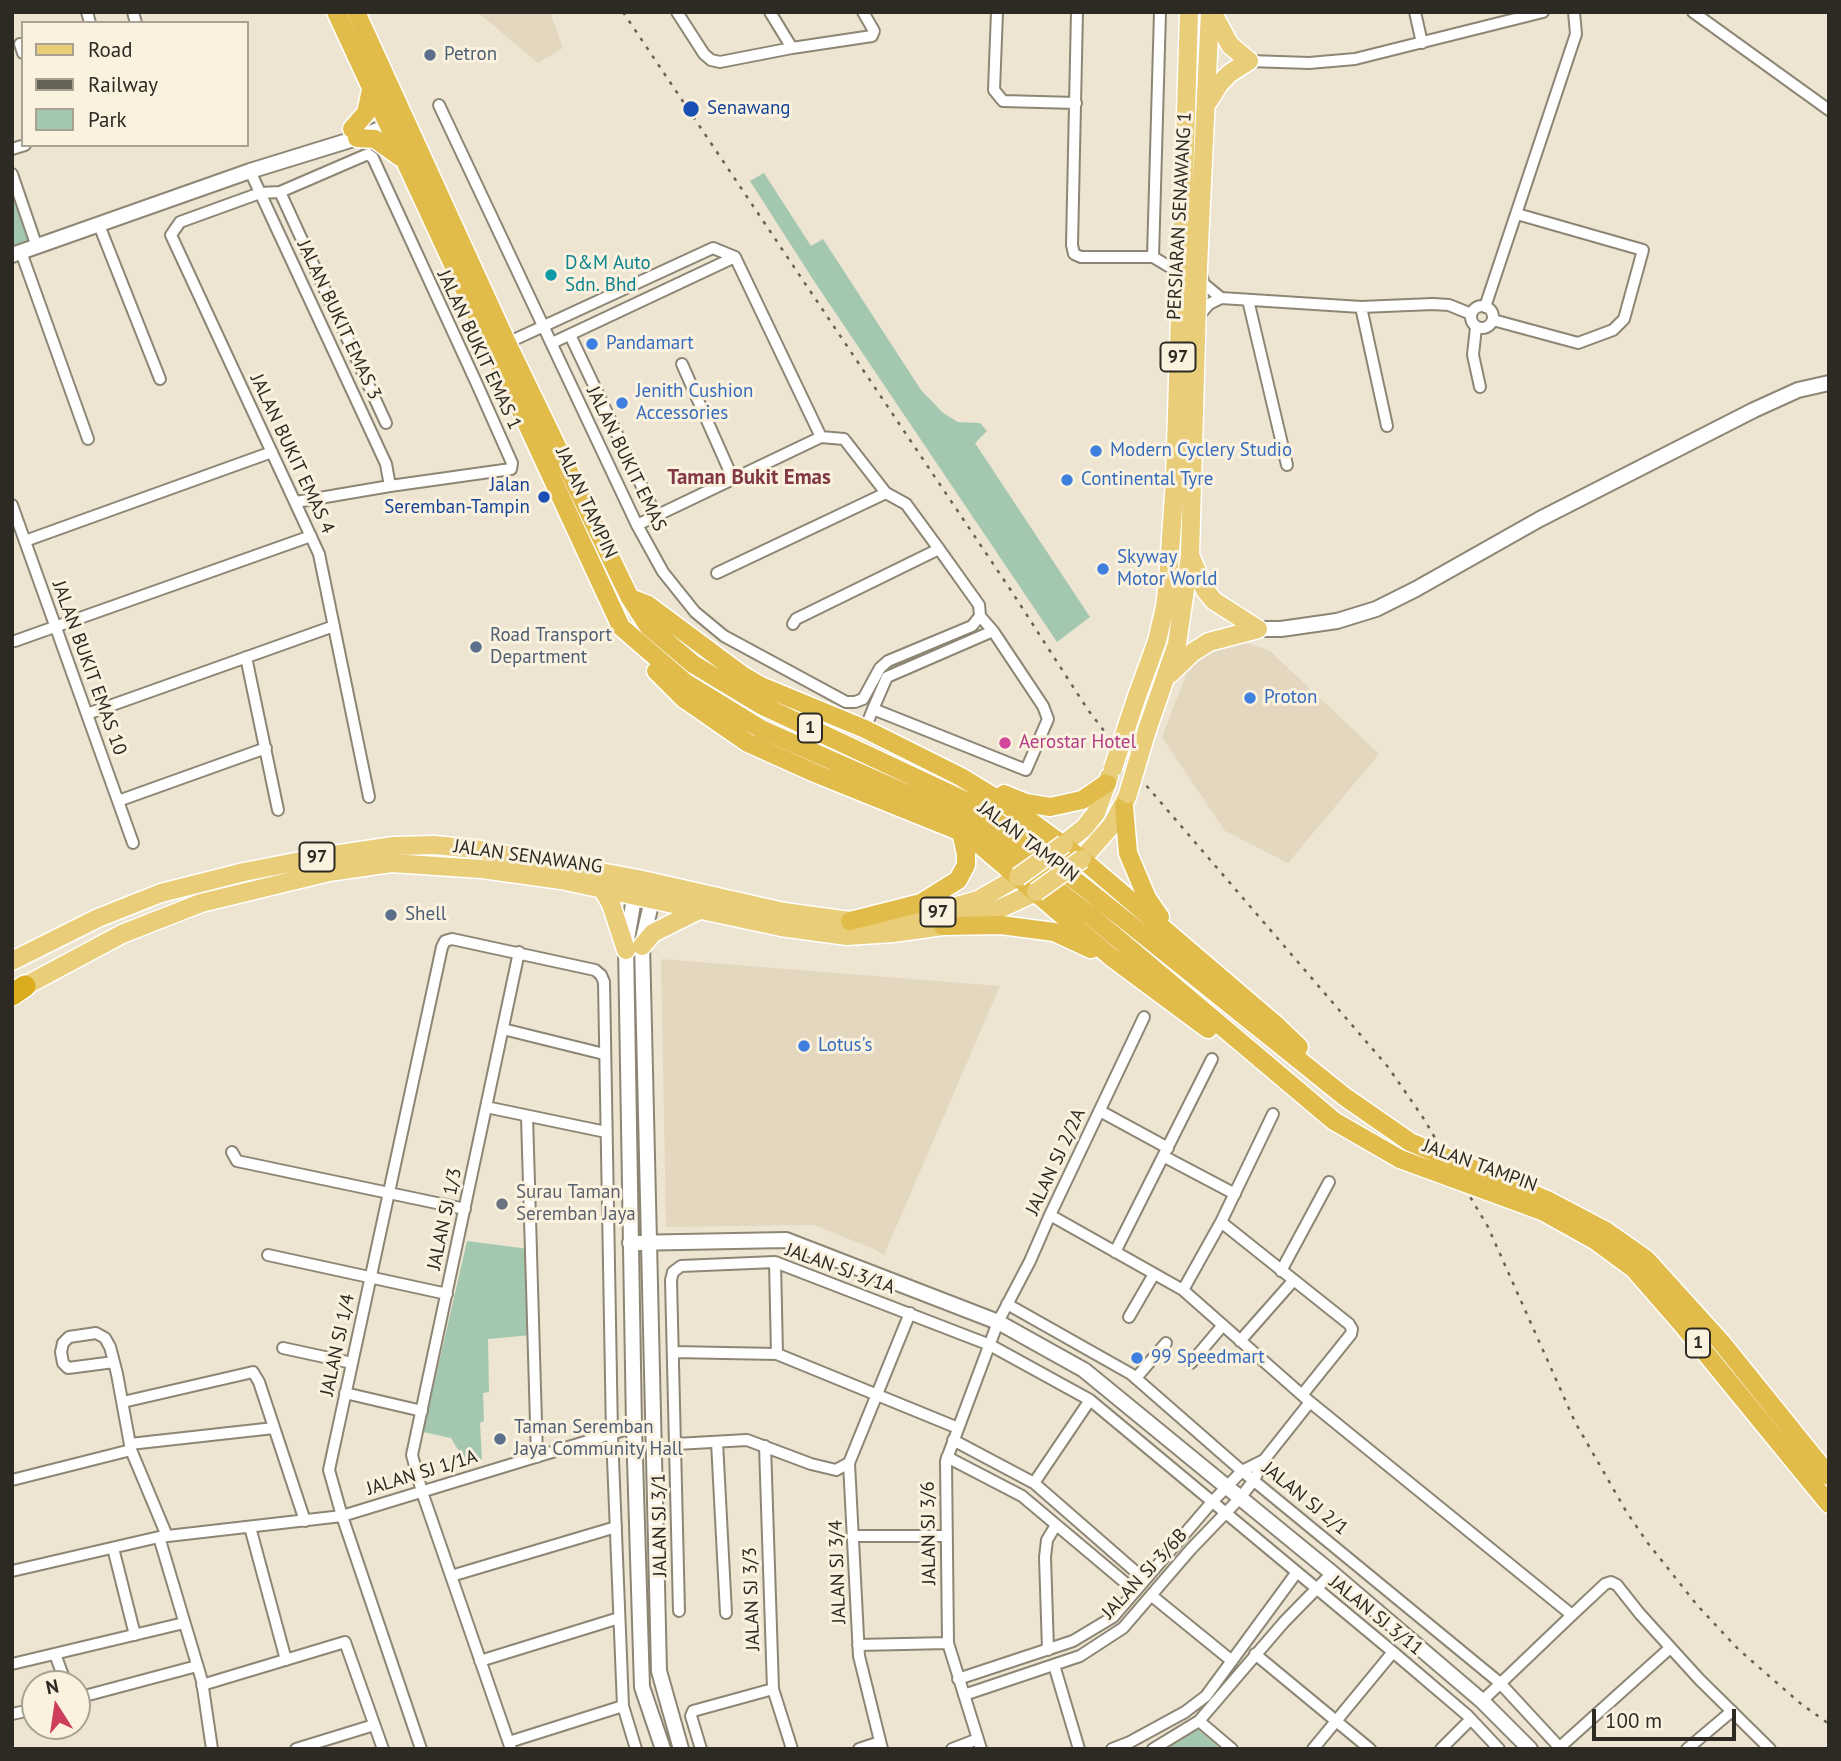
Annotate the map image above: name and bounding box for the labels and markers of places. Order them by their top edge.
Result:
place label: Petron [444,44,497,66]
marker: Petron [422,47,438,63]
place label: Senawang [707,98,791,120]
marker: Senawang [681,99,701,119]
place label: D&M Auto Sdn. Bhd [565,253,651,297]
marker: D&M Auto Sdn. Bhd [543,267,559,283]
place label: Pandamart [606,333,694,355]
marker: Pandamart [584,336,600,352]
place label: Jenith Cushion Accessories [636,381,753,425]
marker: Jenith Cushion Accessories [614,395,630,411]
place label: Modern Cyclery Studio [1110,440,1292,462]
marker: Modern Cyclery Studio [1088,443,1104,459]
place label: Continental Tyre [1081,469,1213,491]
marker: Continental Tyre [1059,472,1075,488]
place label: Jalan Seremban-Tampin [384,475,530,519]
marker: Jalan Seremban-Tampin [536,489,552,505]
place label: Skyway Motor World [1117,547,1218,591]
marker: Skyway Motor World [1095,561,1111,577]
place label: Road Transport Department [490,625,612,669]
marker: Road Transport Department [468,639,484,655]
place label: Proton [1264,687,1317,709]
marker: Proton [1242,690,1258,706]
place label: Aerostar Hotel [1019,732,1136,754]
marker: Aerostar Hotel [997,735,1013,751]
place label: Shell [405,904,446,926]
marker: Shell [383,907,399,923]
place label: Lotus's [818,1035,873,1057]
marker: Lotus's [796,1038,812,1054]
place label: Surau Taman Seremban Jaya [516,1182,636,1226]
marker: Surau Taman Seremban Jaya [494,1196,510,1212]
place label: 99 Speedmart [1151,1347,1265,1369]
marker: 99 Speedmart [1129,1350,1145,1366]
place label: Taman Seremban Jaya Community Hall [514,1417,683,1461]
marker: Taman Seremban Jaya Community Hall [492,1431,508,1447]

